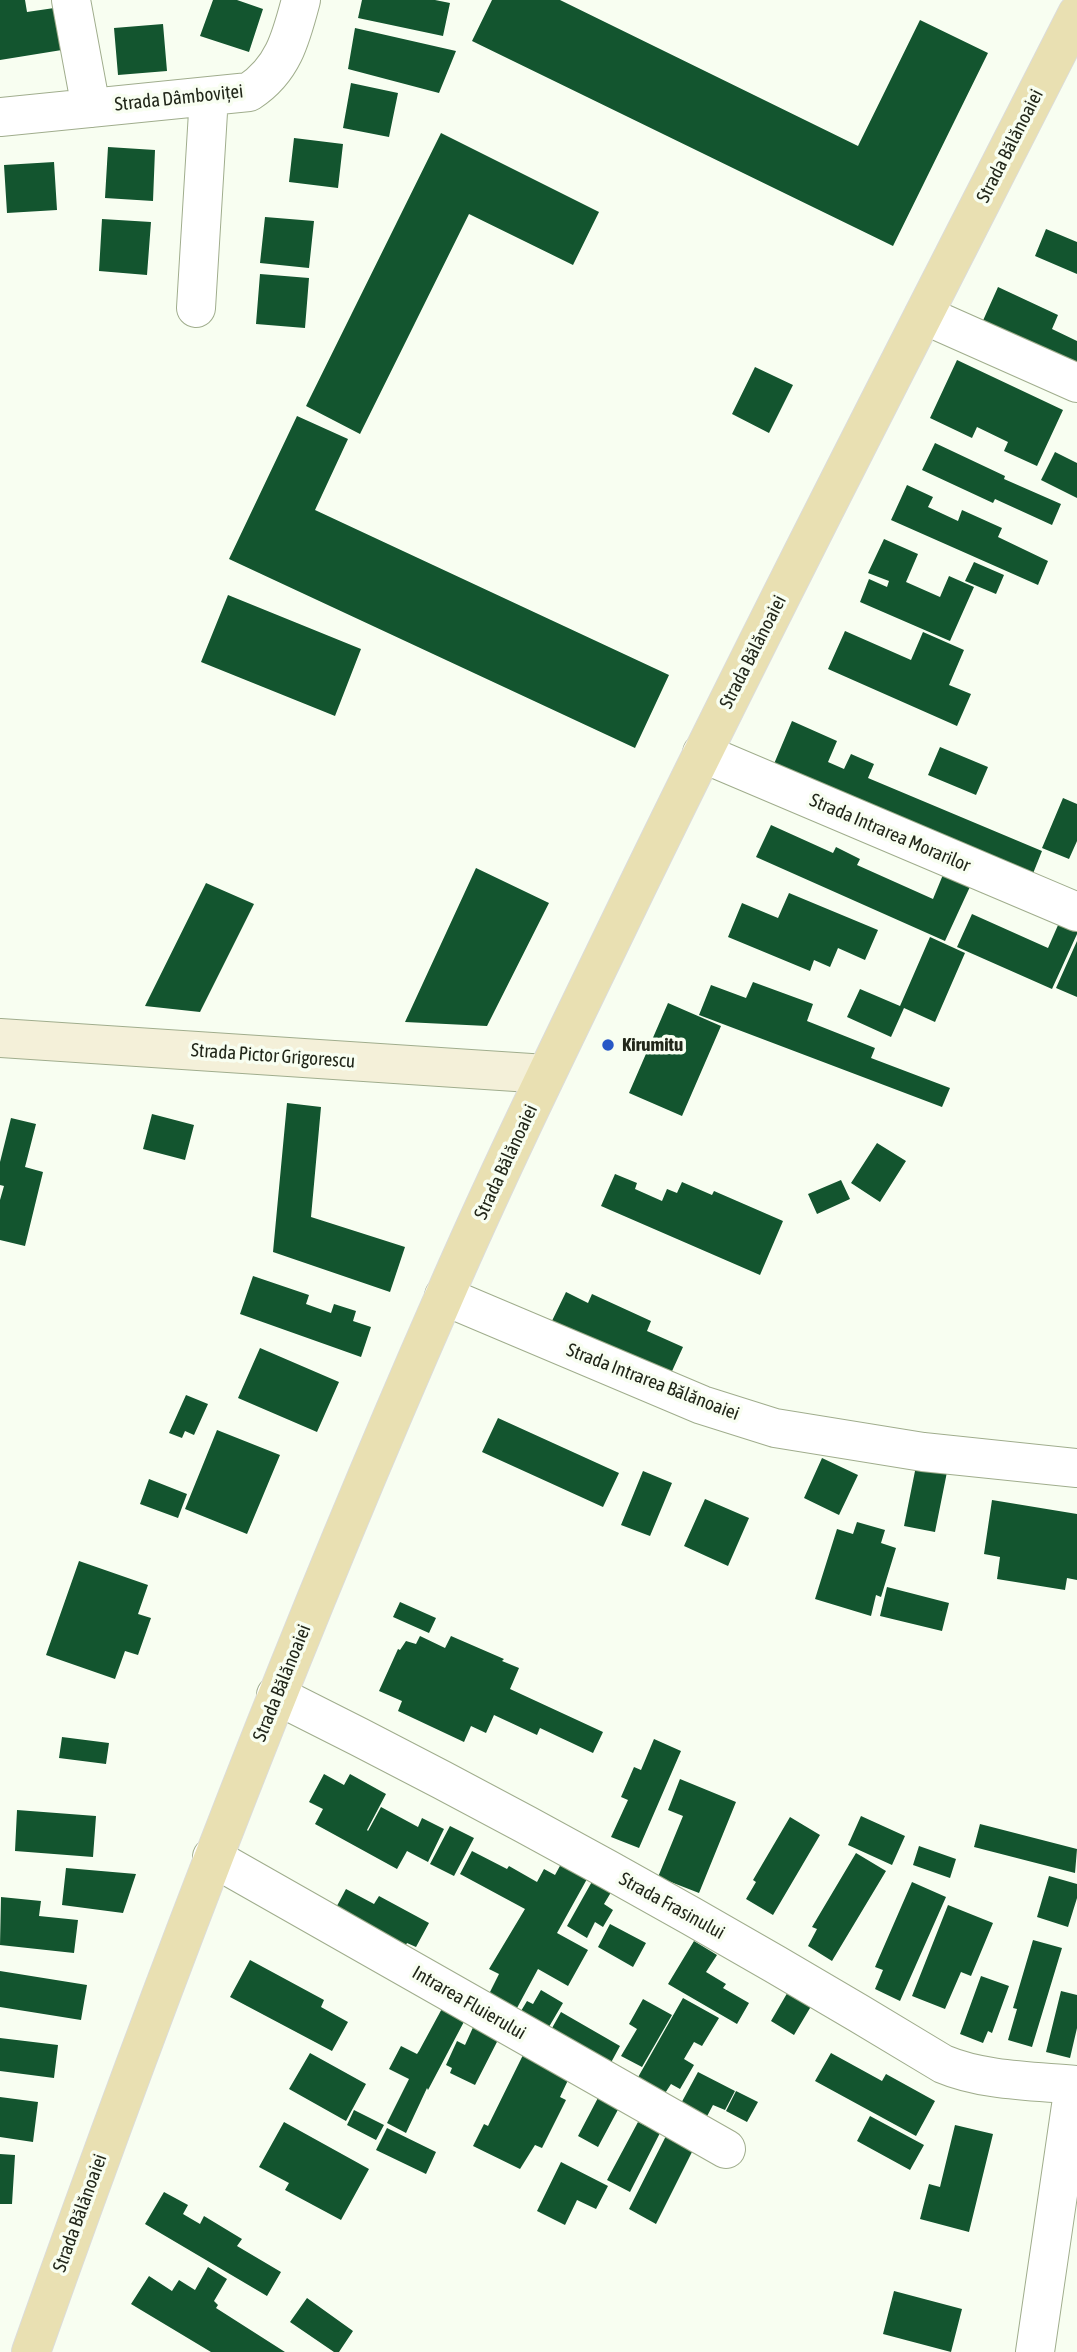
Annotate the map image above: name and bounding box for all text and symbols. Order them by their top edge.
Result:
street label: Strada Dâmboviței [113,80,245,116]
street label: Strada Bălănoaiei [972,86,1048,206]
street label: Strada Bălănoaiei [715,592,791,712]
street label: Strada Intrarea Morarilor [806,789,974,877]
place label: Kirumitu [622,1034,683,1056]
marker: Kirumitu [600,1037,616,1053]
street label: Strada Pictor Grigorescu [190,1039,356,1073]
street label: Strada Bălănoaiei [469,1101,543,1223]
street label: Strada Intrarea Bălănoaiei [563,1339,743,1425]
street label: Strada Bălănoaiei [248,1621,316,1745]
street label: Strada Frasinului [615,1868,729,1944]
street label: Intrarea Fluierului [408,1961,530,2045]
street label: Strada Bălănoaiei [48,2151,112,2275]

